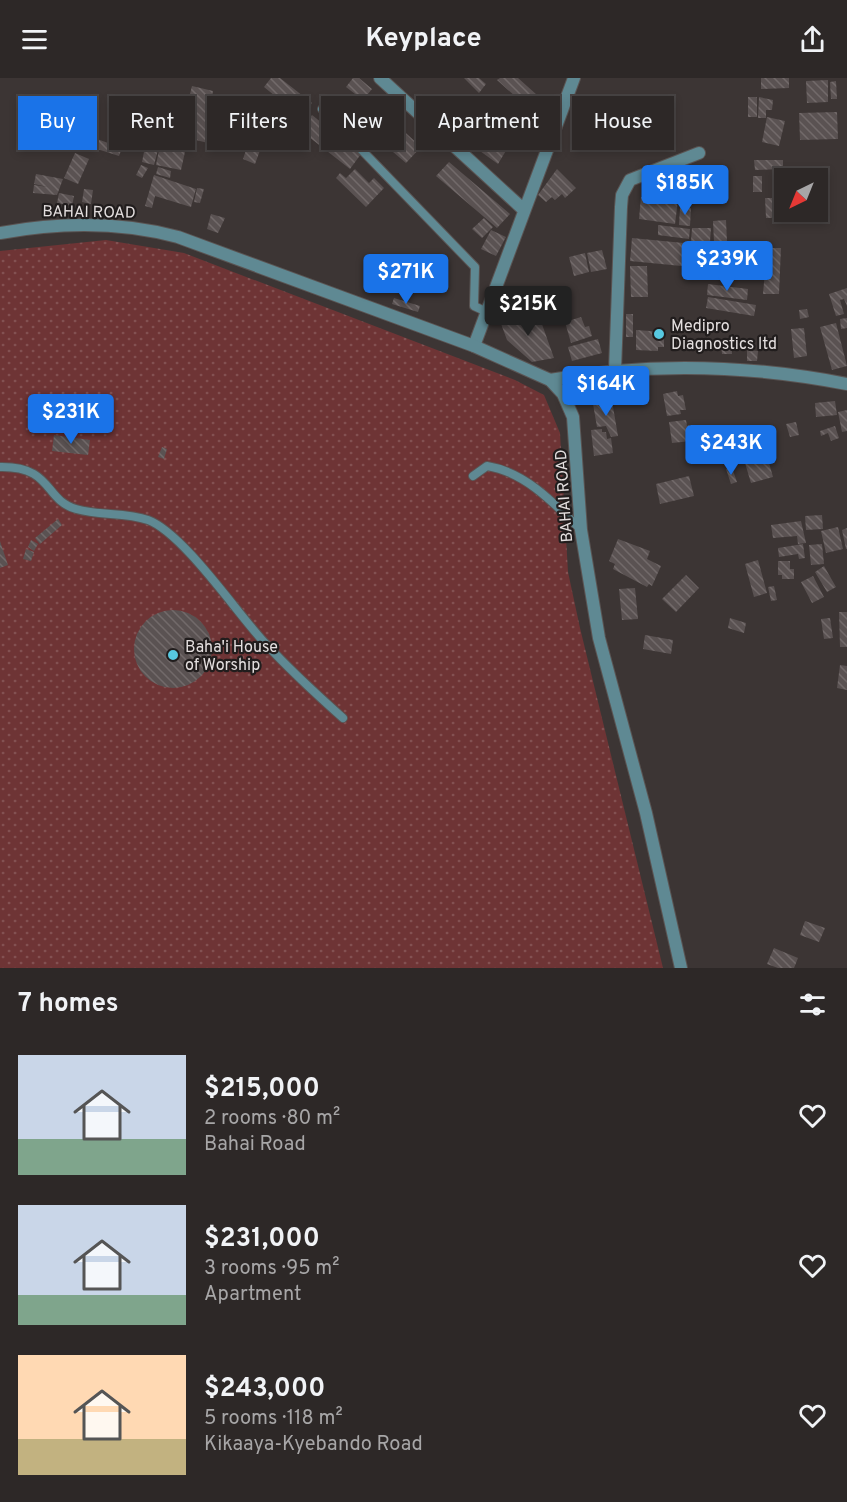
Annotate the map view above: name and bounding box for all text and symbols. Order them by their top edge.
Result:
text: Keyplace [365,22,482,56]
icon: menu [18,23,51,56]
icon: share [796,23,829,56]
chip: Buy [18,96,97,150]
chip: Rent [109,96,195,150]
chip: Filters [207,96,309,150]
chip: New [321,96,404,150]
chip: Apartment [416,96,560,150]
chip: House [572,96,674,150]
pin: $185K [643,165,727,216]
north arrow [774,168,828,222]
map controls [774,168,828,222]
text: $185K [655,171,715,197]
street label: BAHAI ROAD [42,202,136,224]
pin: $239K [685,241,769,292]
text: $239K [696,247,758,273]
pin: $271K [364,254,448,305]
text: $271K [377,260,435,286]
pin: $215K [486,286,570,337]
text: $215K [499,292,557,318]
place label: Medipro Diagnostics ltd [671,317,777,355]
marker: Medipro Diagnostics ltd [652,327,666,341]
pin: $164K [564,366,648,417]
text: $164K [576,372,636,398]
pin: $231K [29,394,113,445]
text: $231K [42,400,100,426]
pin: $243K [689,425,773,476]
text: $243K [699,431,763,457]
street label: BAHAI ROAD [552,449,578,543]
place label: Baha'i House of Worship [185,638,278,676]
marker: Baha'i House of Worship [166,648,180,662]
text: 7 homes [18,988,118,1021]
icon: filters [796,988,829,1021]
text: $215,000 [204,1073,320,1106]
icon: home [66,1079,138,1151]
icon: heart [796,1099,829,1132]
text: 2 rooms · 80 m² [204,1106,340,1132]
text: Bahai Road [204,1132,306,1158]
text: $231,000 [204,1223,320,1256]
icon: home [66,1229,138,1301]
icon: heart [796,1249,829,1282]
text: 3 rooms · 95 m² [204,1256,340,1282]
text: Apartment [204,1282,302,1308]
text: $243,000 [204,1373,325,1406]
icon: home [66,1379,138,1451]
icon: heart [796,1399,829,1432]
text: 5 rooms · 118 m² [204,1406,343,1432]
text: Kikaaya-Kyebando Road [204,1432,423,1458]

